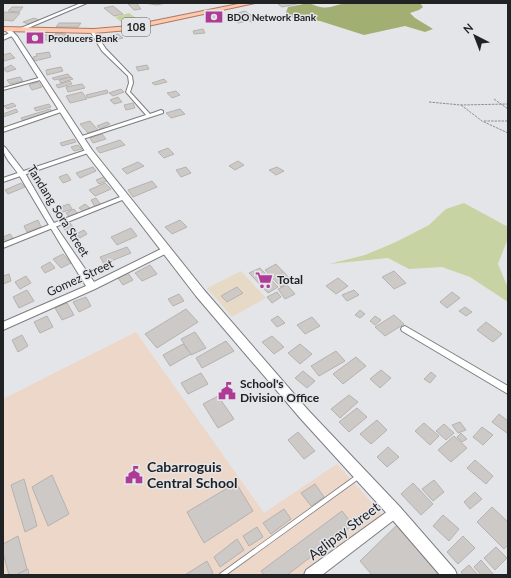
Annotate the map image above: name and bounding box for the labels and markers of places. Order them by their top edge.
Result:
bank icon: BDO Network Bank [204,7,224,27]
place label: BDO Network Bank [227,11,317,23]
bank icon: Producers Bank [25,28,45,48]
place label: Producers Bank [48,32,119,44]
supermarket icon: Total [254,270,274,290]
place label: Total [277,272,303,287]
place label: School's Division Office [240,376,320,405]
public building icon: School's Division Office [217,381,237,401]
place label: Cabarroguis Central School [147,458,238,491]
public building icon: Cabarroguis Central School [124,465,144,485]

